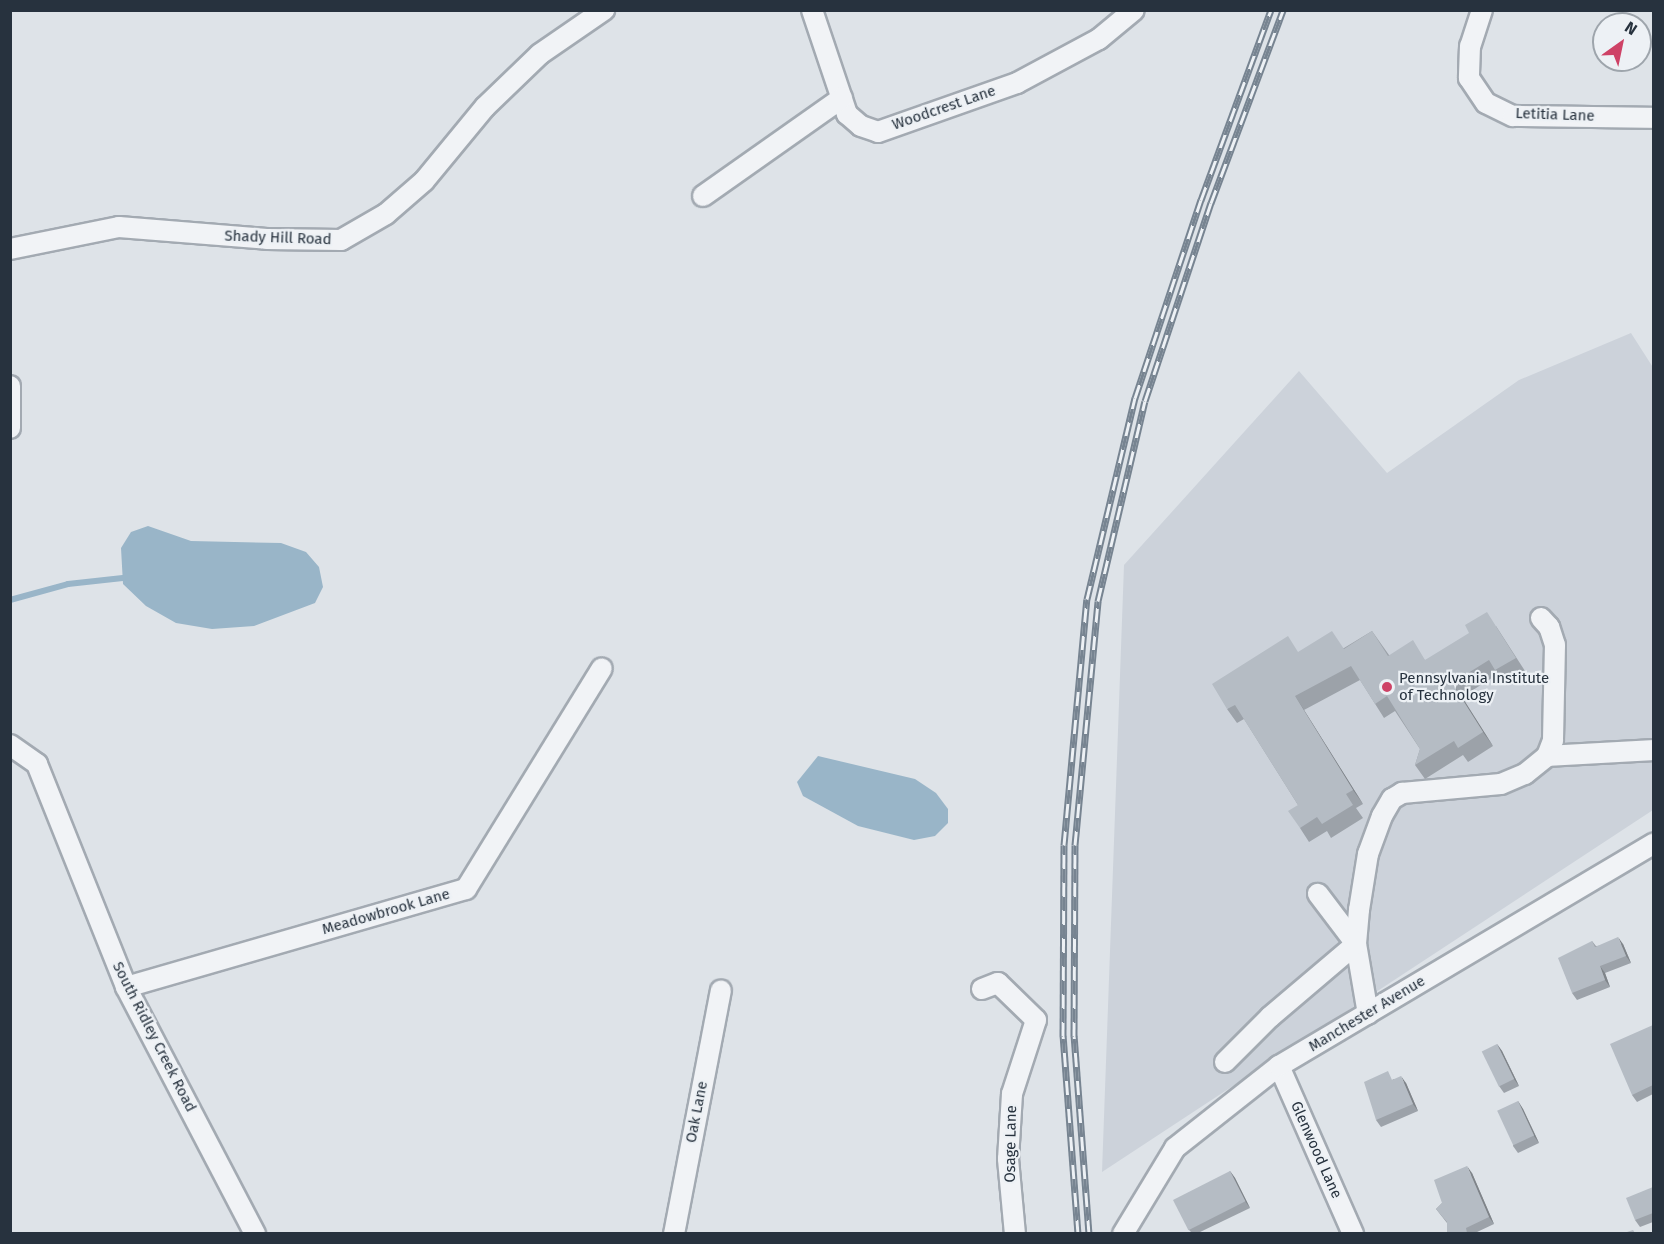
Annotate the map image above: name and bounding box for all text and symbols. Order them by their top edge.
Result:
north arrow [1592,12,1652,72]
text: N [1621,17,1641,39]
street label: Woodcrest Lane [890,82,998,134]
street label: Letitia Lane [1515,105,1595,125]
street label: Shady Hill Road [224,227,332,249]
place label: Pennsylvania Institute of Technology [1399,669,1549,704]
marker: Pennsylvania Institute of Technology [1380,680,1394,694]
street label: Meadowbrook Lane [320,885,452,939]
street label: South Ridley Creek Road [108,959,200,1115]
street label: Manchester Avenue [1306,972,1428,1056]
street label: Oak Lane [682,1080,712,1144]
street label: Glenwood Lane [1287,1099,1345,1201]
street label: Osage Lane [1001,1105,1021,1183]

